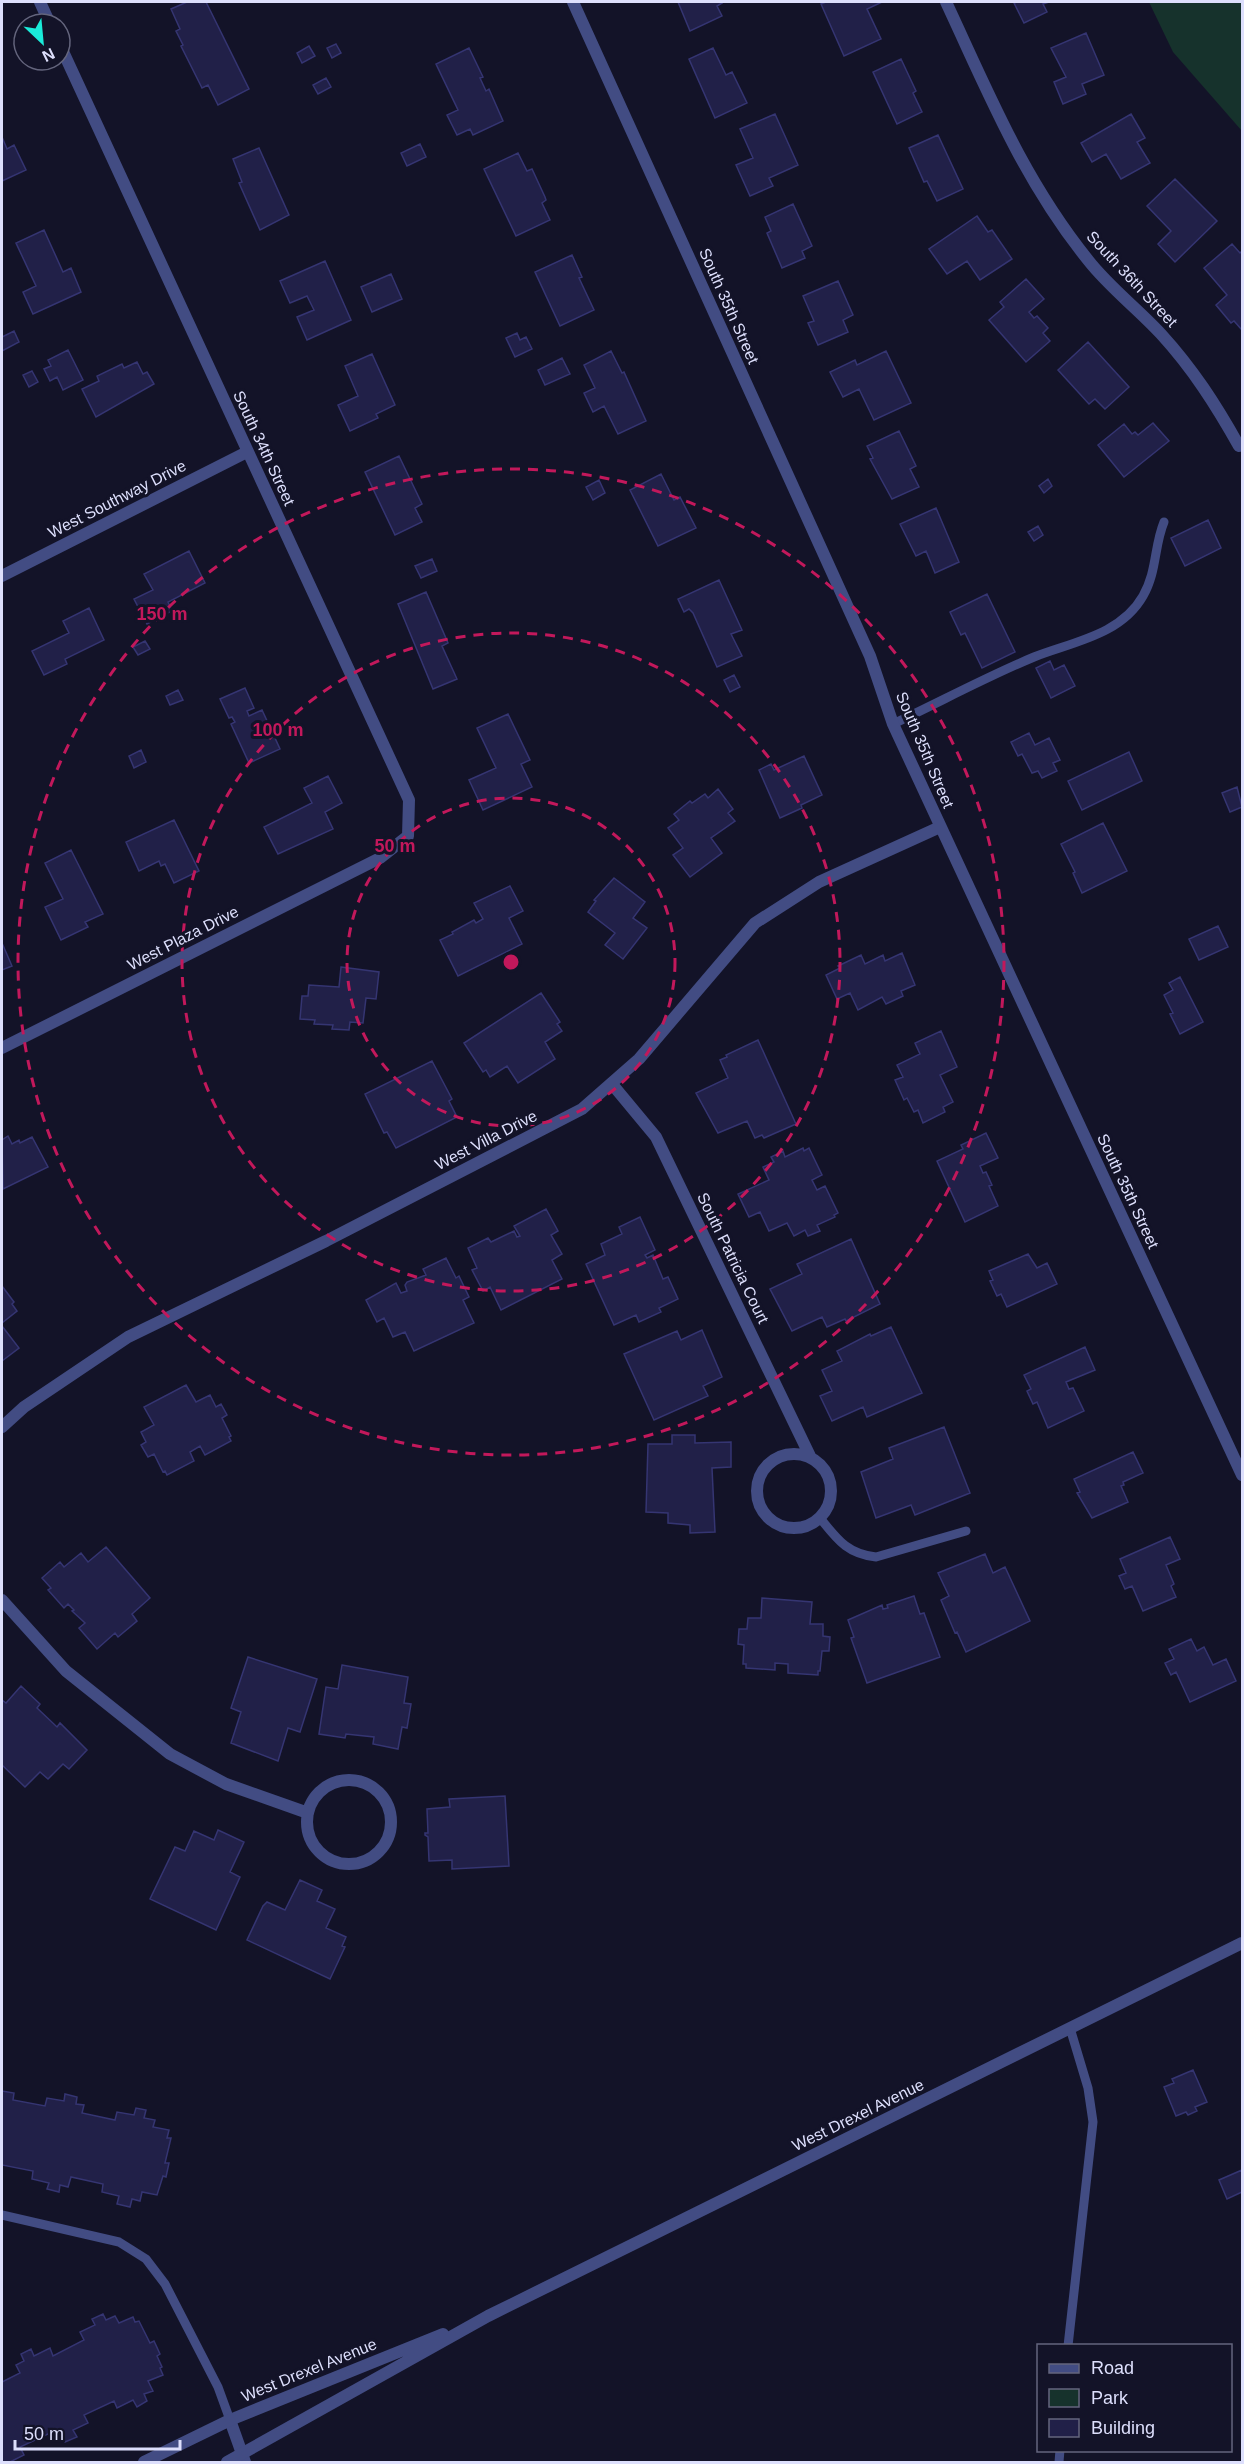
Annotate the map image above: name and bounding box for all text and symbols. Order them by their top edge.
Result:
north arrow [12,12,72,72]
text: N [39,45,57,65]
street label: South 36th Street [1083,228,1181,331]
street label: South 35th Street [696,246,762,367]
street label: South 34th Street [230,388,298,509]
street label: West Southway Drive [45,457,189,541]
text: 150 m [136,604,188,624]
street label: South 35th Street [893,689,957,811]
text: 100 m [252,720,304,740]
text: 50 m [374,836,416,856]
street label: West Plaza Drive [125,903,241,973]
centre of rings [501,952,521,972]
street label: West Villa Drive [432,1107,540,1173]
street label: South 35th Street [1094,1131,1162,1252]
street label: South Patricia Court [694,1190,772,1327]
street label: West Drexel Avenue [789,2076,927,2154]
street label: West Drexel Avenue [239,2335,379,2405]
legend [1037,2344,1232,2452]
text: Road [1091,2358,1134,2378]
text: Park [1091,2388,1129,2408]
scale bar [15,2413,180,2451]
text: Building [1091,2418,1155,2438]
text: 50 m [24,2424,64,2444]

